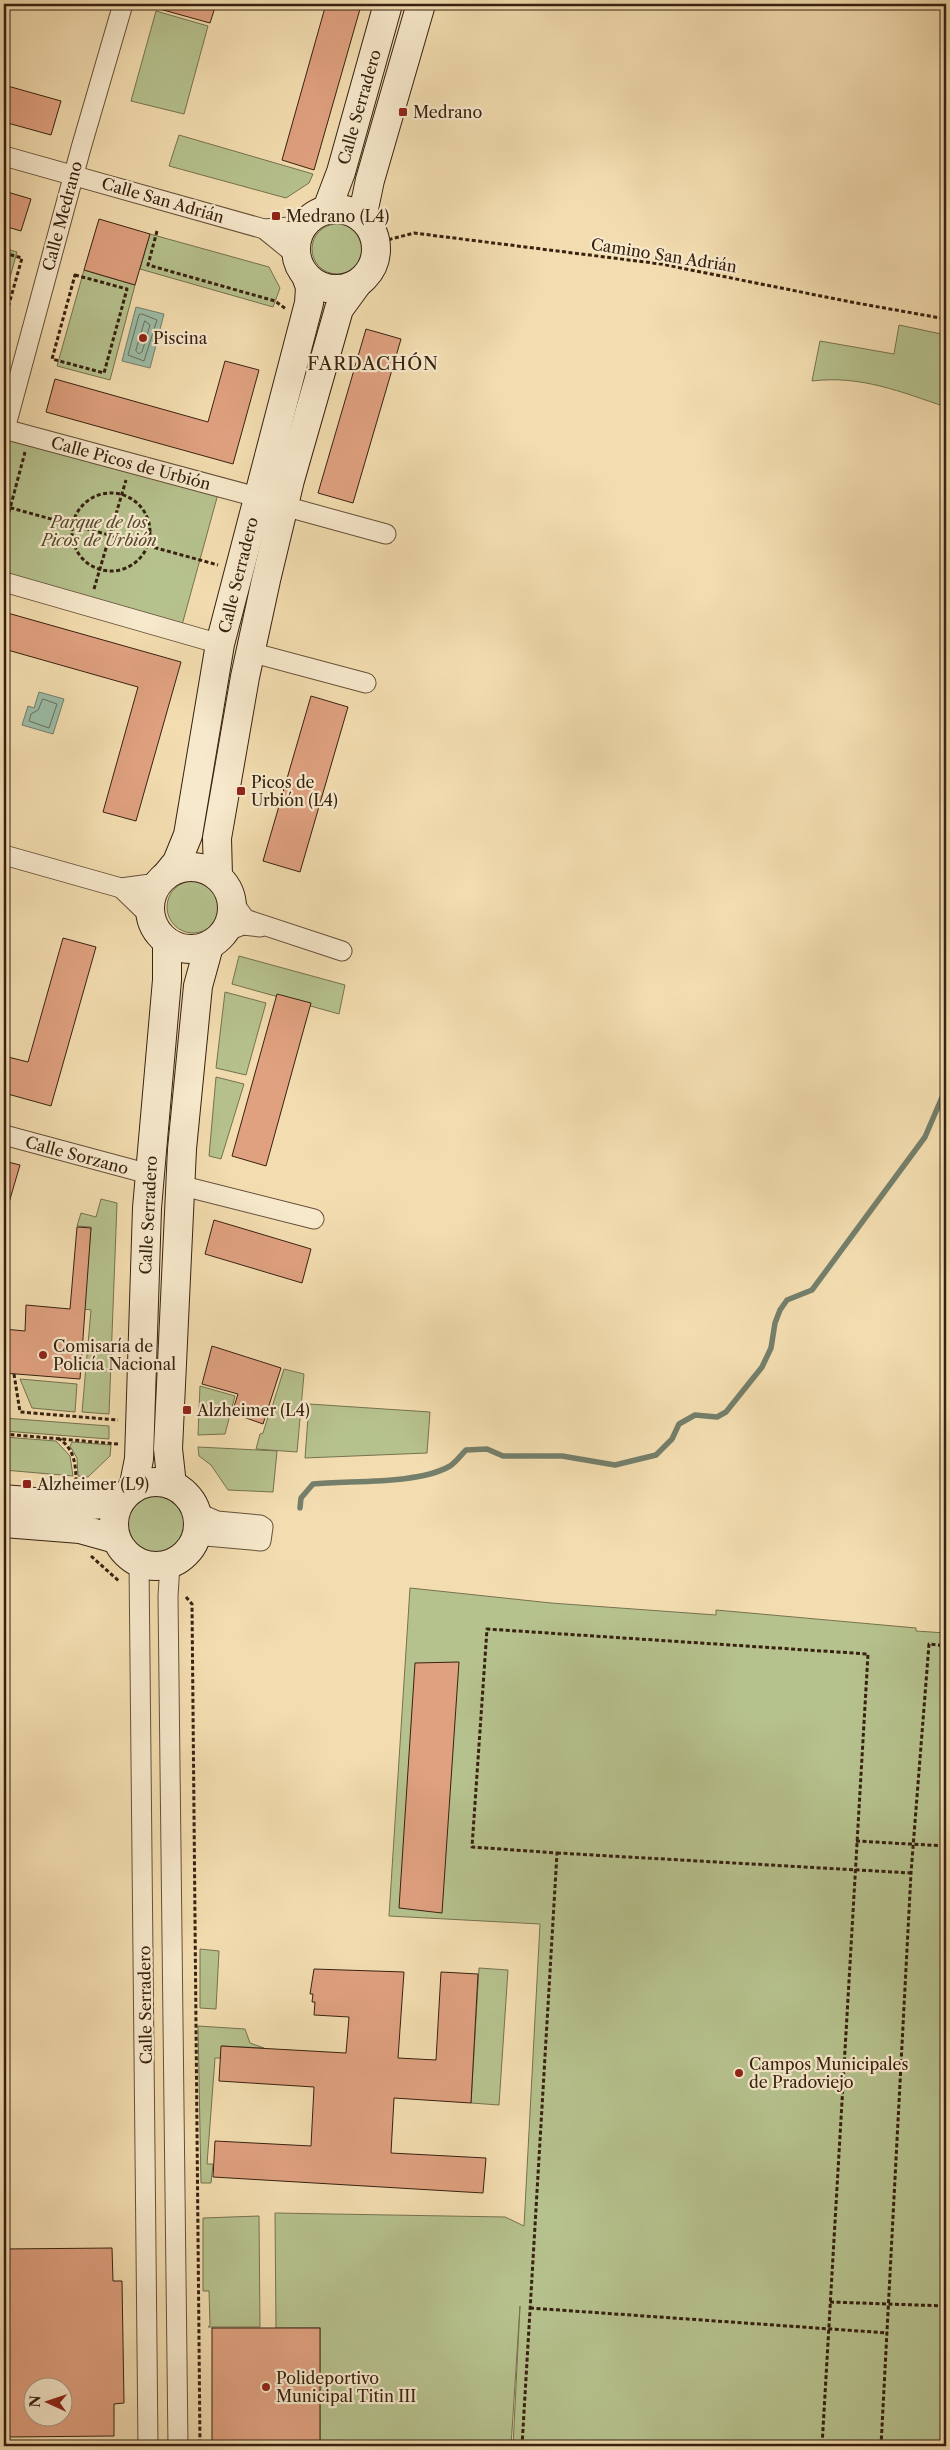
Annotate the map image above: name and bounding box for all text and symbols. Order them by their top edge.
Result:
street label: Calle Serradero [333,47,385,167]
place label: Medrano [413,102,483,122]
marker: Medrano [397,106,409,118]
street label: Calle Medrano [38,159,86,273]
street label: Calle San Adrián [99,173,227,227]
place label: Medrano (L4) [286,206,389,226]
marker: Medrano (L4) [270,210,282,222]
street label: Camino San Adrián [590,234,738,276]
place label: Piscina [153,328,208,348]
marker: Piscina [137,332,149,344]
district label: FARDACHÓN [307,352,439,375]
street label: Calle Picos de Urbión [49,432,213,494]
park label: Parque de los Picos de Urbión [39,512,157,550]
street label: Calle Serradero [214,515,262,635]
place label: Picos de Urbión (L4) [251,772,338,810]
marker: Picos de Urbión (L4) [235,785,247,797]
street label: Calle Sorzano [23,1132,131,1178]
street label: Calle Serradero [135,1155,161,1275]
place label: Comisaría de Policía Nacional [53,1336,176,1374]
marker: Comisaría de Policía Nacional [37,1349,49,1361]
place label: Alzheimer (L4) [196,1400,310,1420]
marker: Alzheimer (L4) [181,1404,193,1416]
place label: Alzheimer (L9) [36,1474,149,1494]
marker: Alzheimer (L9) [21,1478,33,1490]
street label: Calle Serradero [134,1945,156,2065]
place label: Campos Municipales de Pradoviejo [749,2054,909,2092]
marker: Campos Municipales de Pradoviejo [733,2067,745,2079]
place label: Polideportivo Municipal Titin III [276,2368,416,2406]
north arrow [22,2378,72,2428]
marker: Polideportivo Municipal Titin III [260,2381,272,2393]
text: N [26,2395,44,2408]

